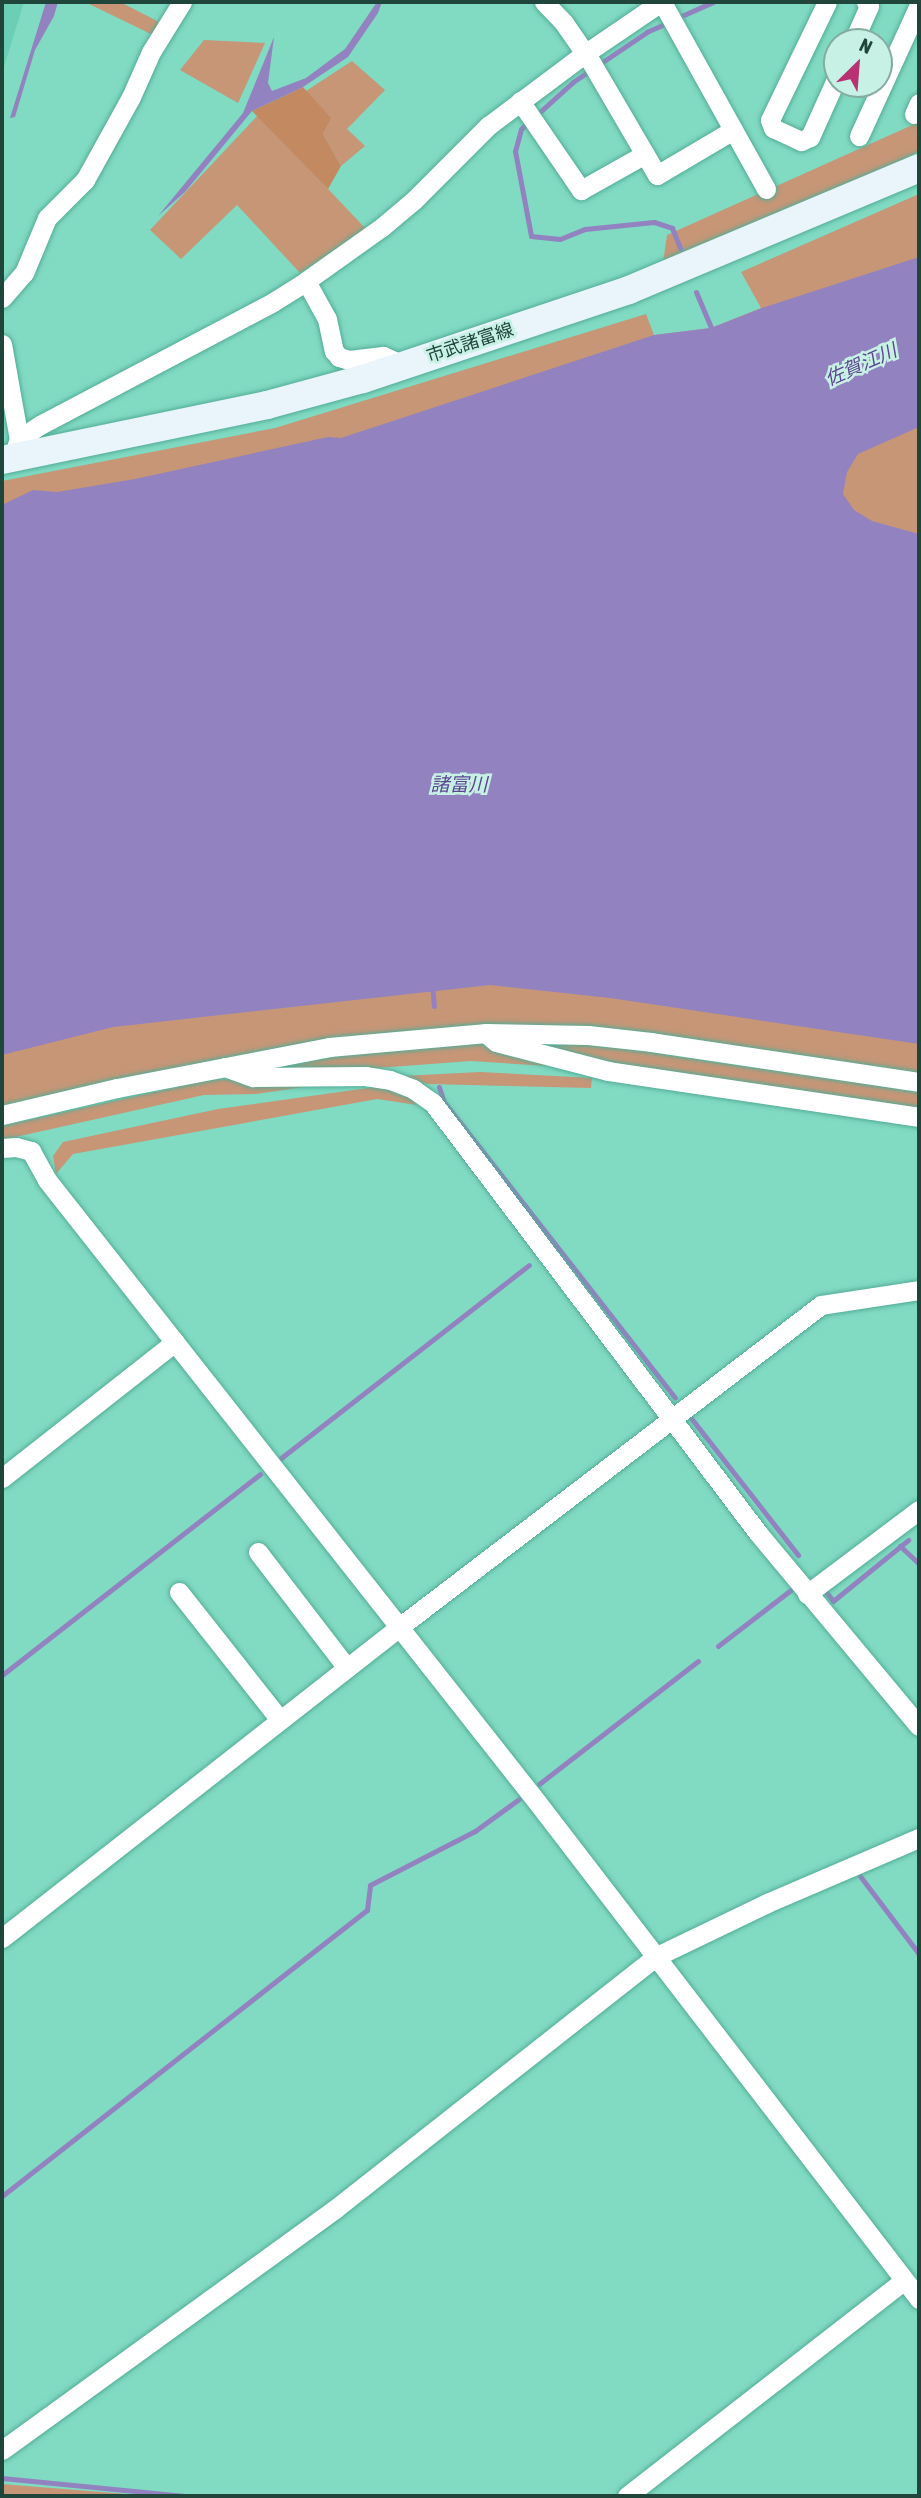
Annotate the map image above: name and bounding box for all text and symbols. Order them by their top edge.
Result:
north arrow [823,28,893,98]
text: N [856,33,876,58]
street label: 市武諸富線 [424,319,516,367]
water label: 佐賀江川 [822,339,900,391]
water label: 諸富川 [431,774,487,796]

